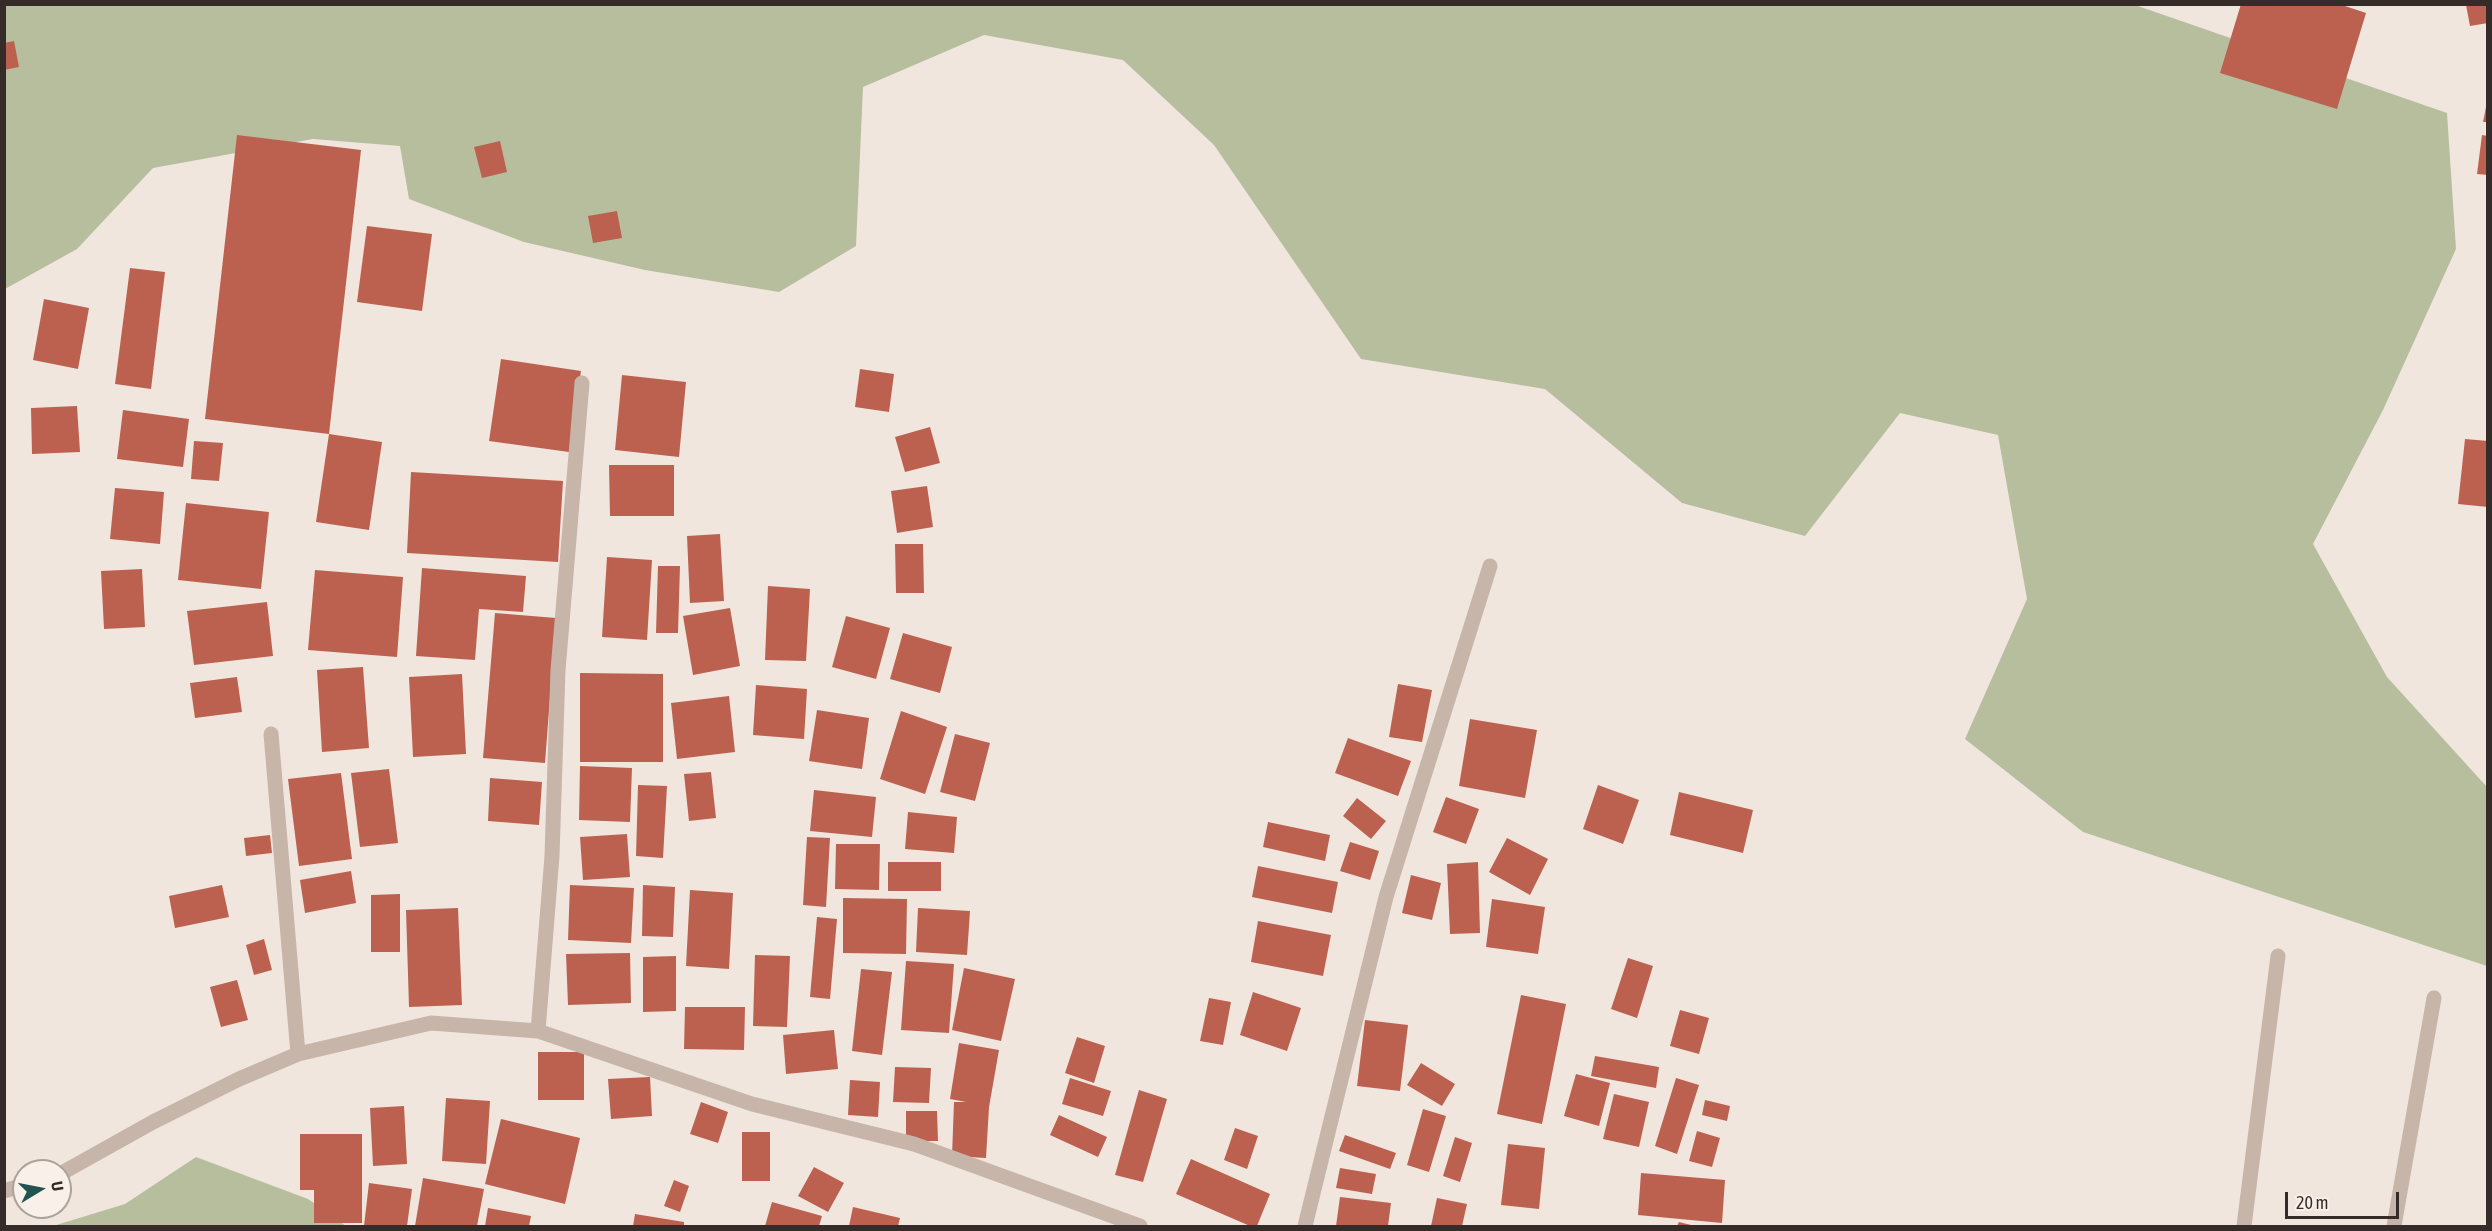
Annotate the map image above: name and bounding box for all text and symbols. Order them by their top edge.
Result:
north arrow [12,1159,72,1219]
text: U [48,1180,67,1192]
scale bar [2288,1180,2402,1218]
text: 20 m [2296,1192,2328,1213]

